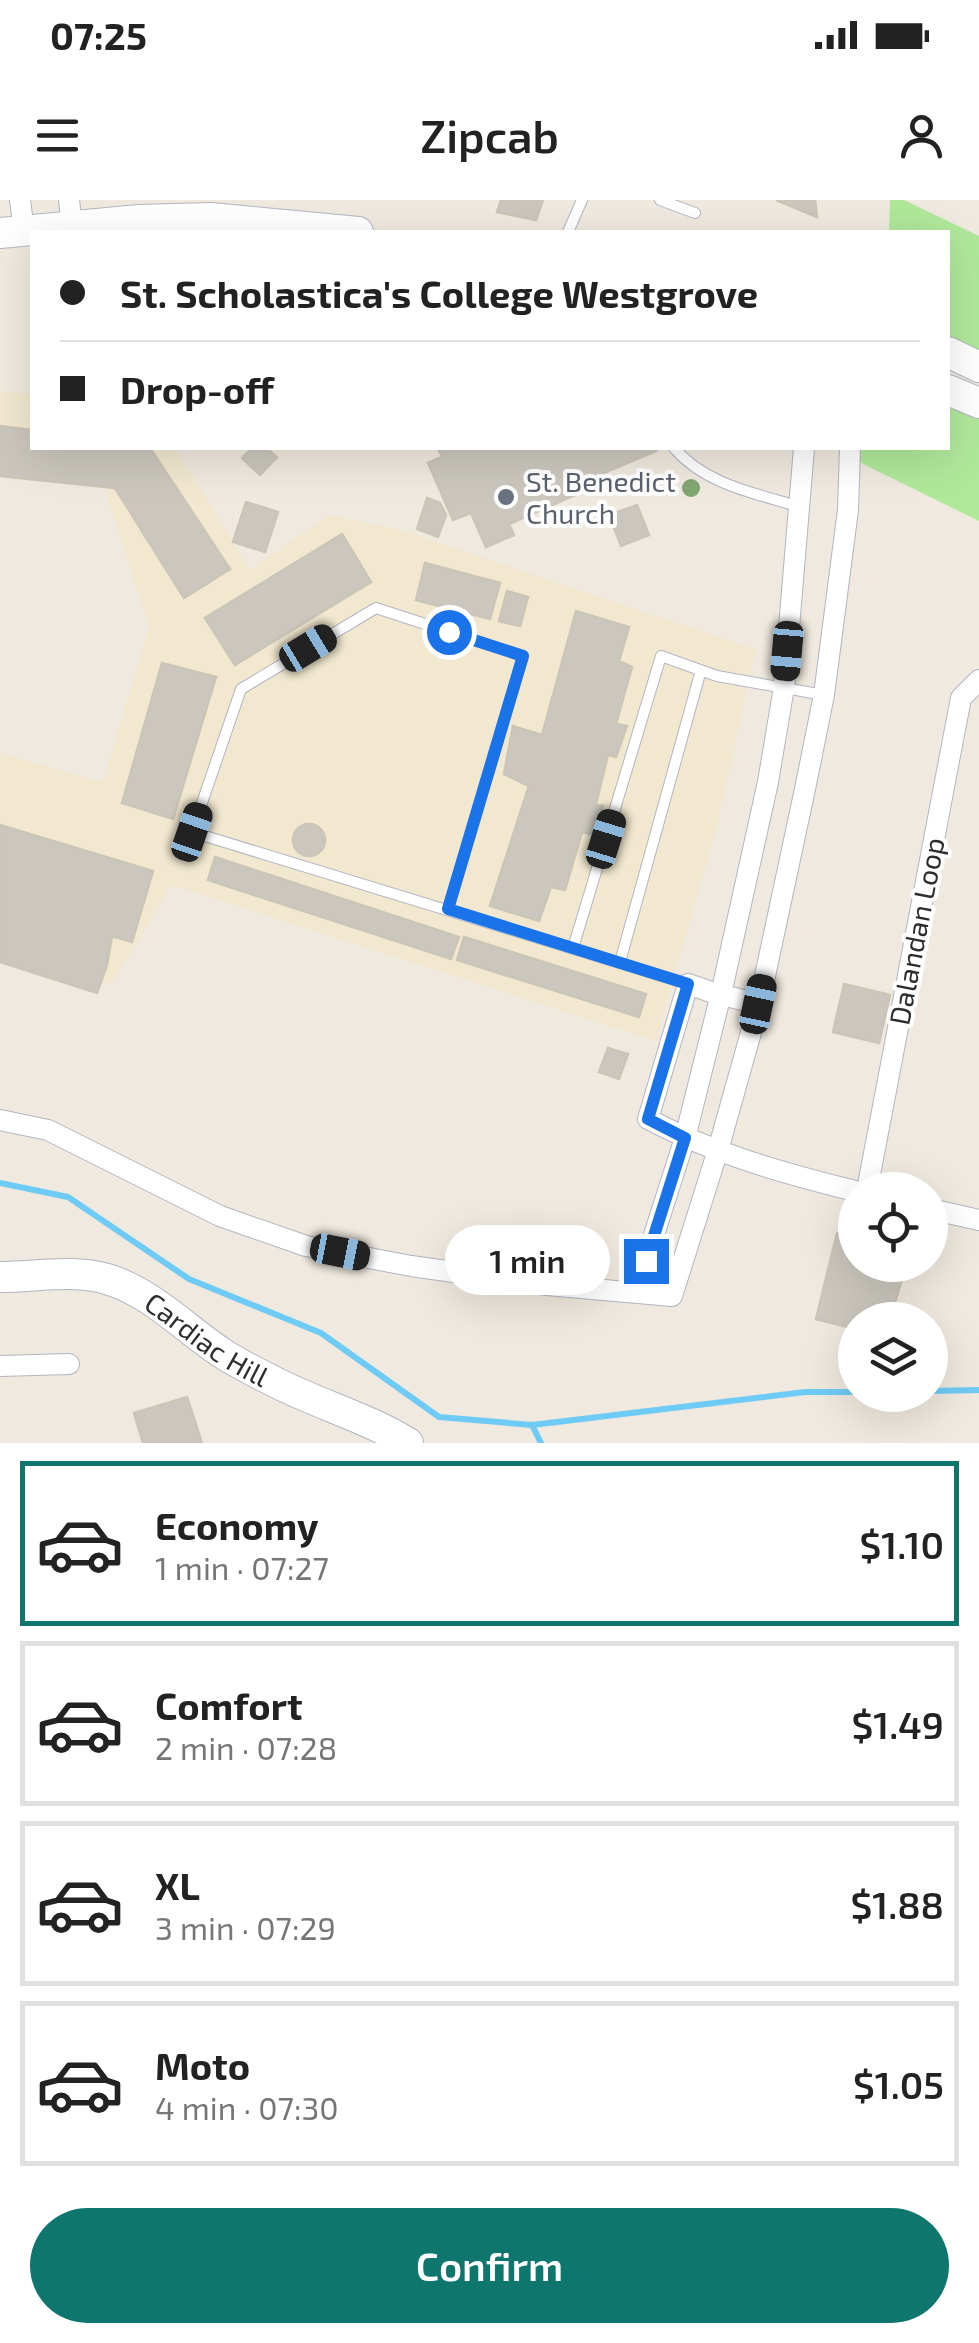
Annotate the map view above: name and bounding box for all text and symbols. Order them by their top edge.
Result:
text: 07:25 [50,12,147,58]
icon: menu [30,108,85,163]
text: Zipcab [420,108,559,162]
icon: person [894,108,949,163]
text: St. Scholastica's College Westgrove [120,270,758,316]
text: Drop-off [120,366,274,412]
place label: St. Benedict Church [526,464,676,530]
marker: St. Benedict Church [495,486,517,508]
route start [427,610,472,655]
car [275,620,341,676]
car [769,620,805,682]
car [168,799,216,865]
car [583,806,629,872]
street label: Dalandan Loop [881,834,951,1028]
car [737,972,779,1036]
map controls [838,1172,948,1412]
button: locate [838,1172,948,1282]
callout: 1 min [446,1226,611,1296]
car [308,1232,372,1272]
route end [624,1239,669,1284]
text: 1 min [490,1241,565,1279]
street label: Cardiac Hill [139,1285,275,1393]
button: layers [838,1302,948,1412]
icon: car [35,1499,125,1589]
text: Economy [155,1502,319,1548]
text: $1.10 [860,1521,944,1567]
text: 1 min · 07:27 [155,1548,329,1586]
icon: car [35,1679,125,1769]
text: Comfort [155,1682,303,1728]
text: $1.49 [852,1701,944,1747]
text: 2 min · 07:28 [155,1728,337,1766]
icon: car [35,1859,125,1949]
text: XL [155,1862,200,1908]
text: $1.88 [850,1881,944,1927]
text: 3 min · 07:29 [155,1908,336,1946]
icon: car [35,2039,125,2129]
text: Moto [155,2042,250,2088]
text: $1.05 [853,2061,944,2107]
text: 4 min · 07:30 [155,2088,339,2126]
button: Confirm [30,2208,949,2323]

